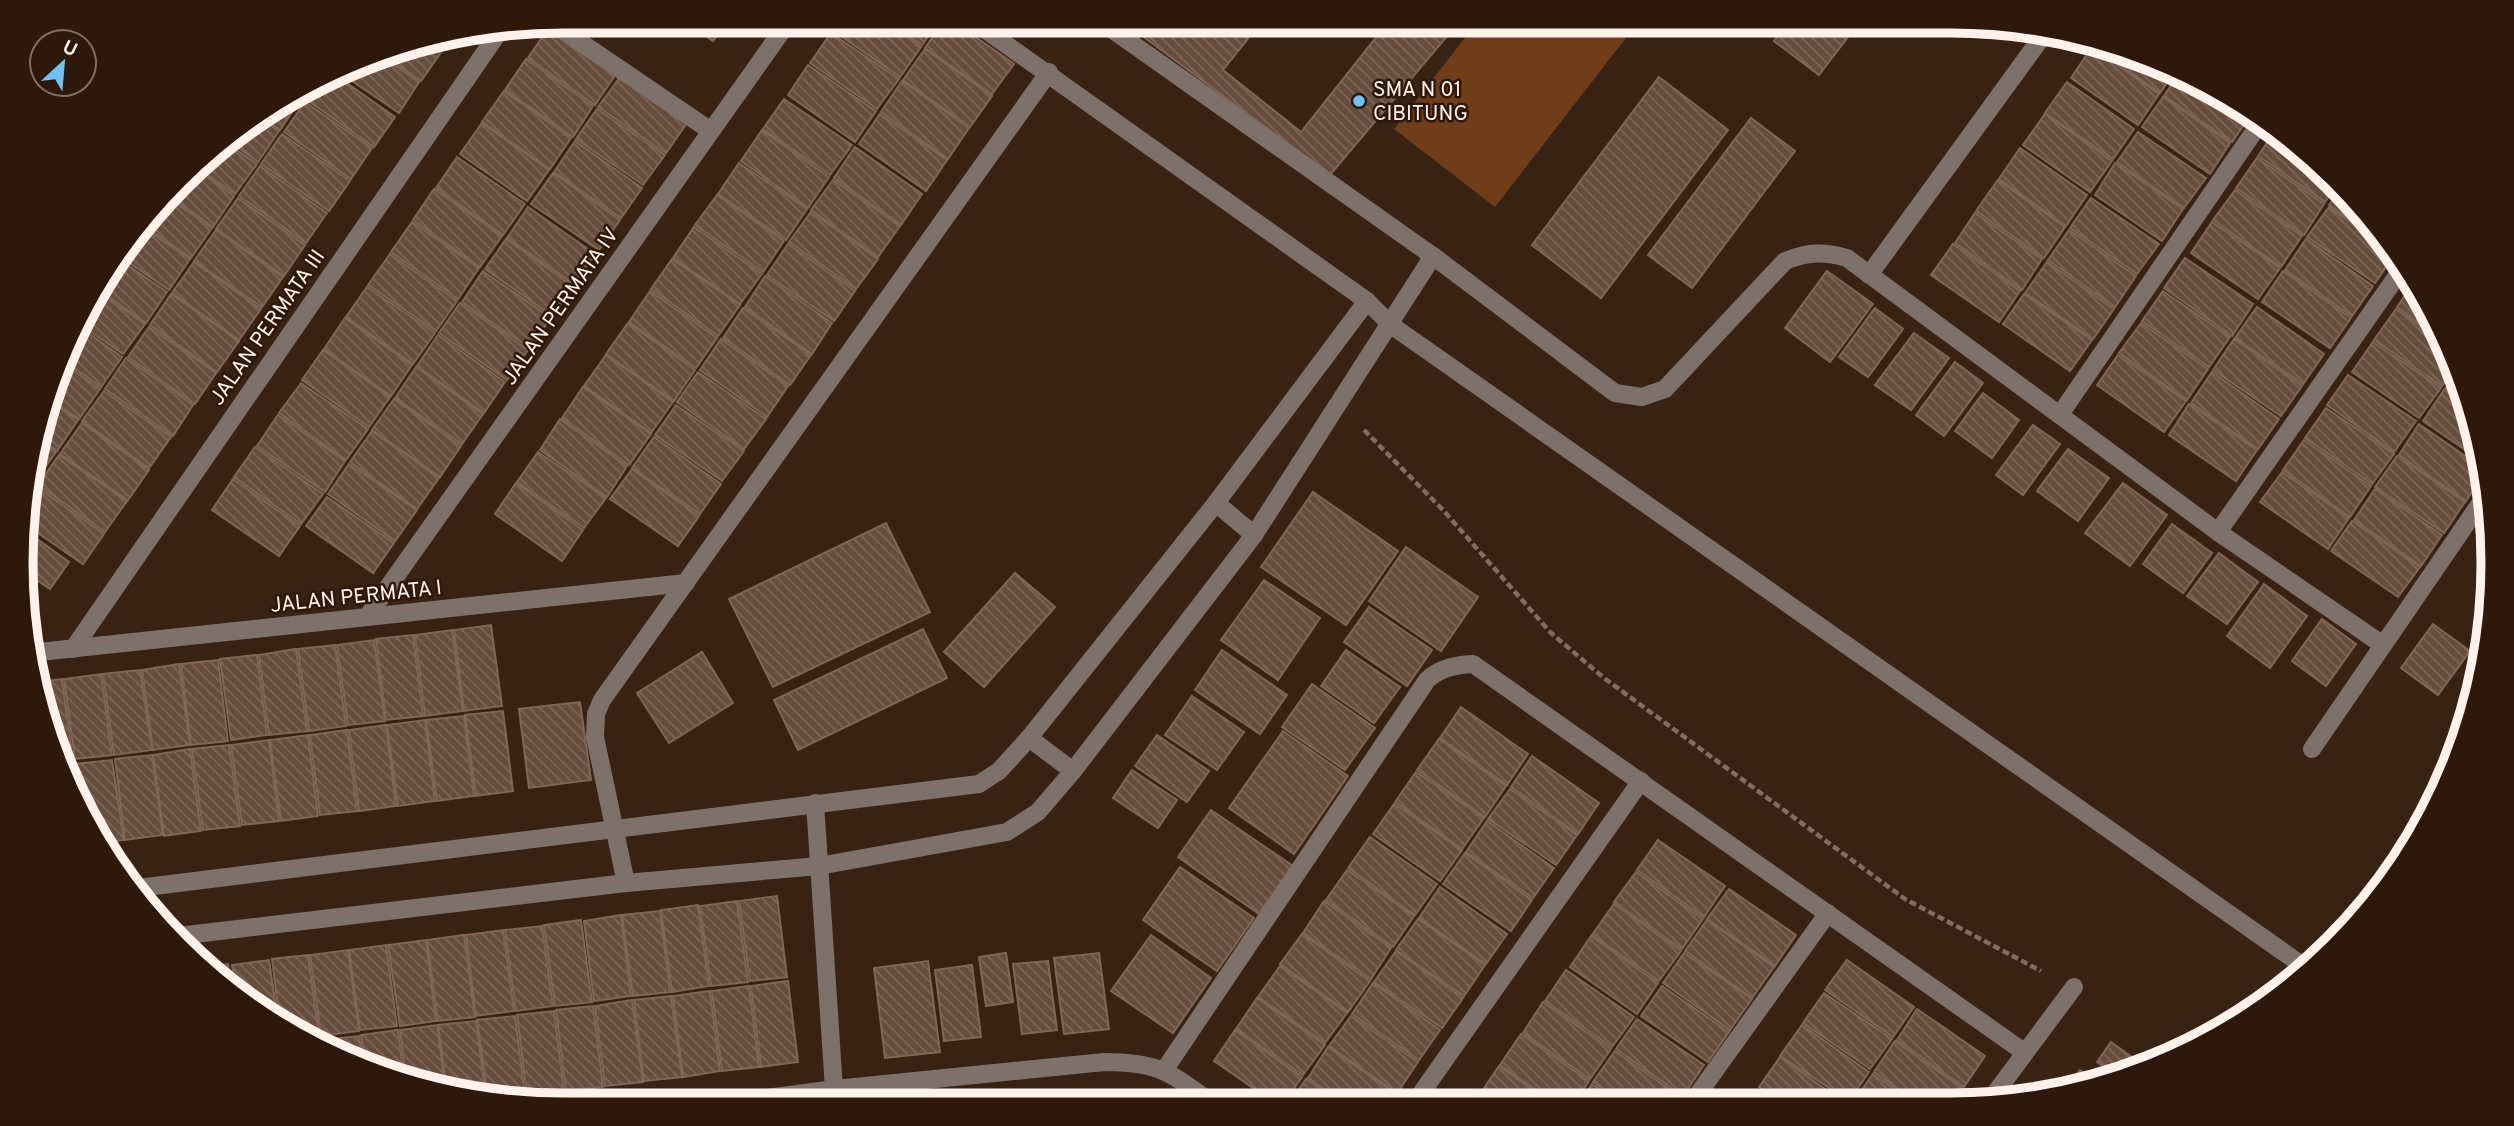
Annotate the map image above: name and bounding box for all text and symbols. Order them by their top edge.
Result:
north arrow [28,28,98,98]
text: U [58,36,81,63]
place label: SMA N 01 CIBITUNG [1373,77,1468,128]
marker: SMA N 01 CIBITUNG [1351,93,1367,109]
street label: JALAN PERMATA IV [497,223,626,391]
street label: JALAN PERMATA III [204,245,332,411]
street label: JALAN PERMATA I [269,575,443,620]

